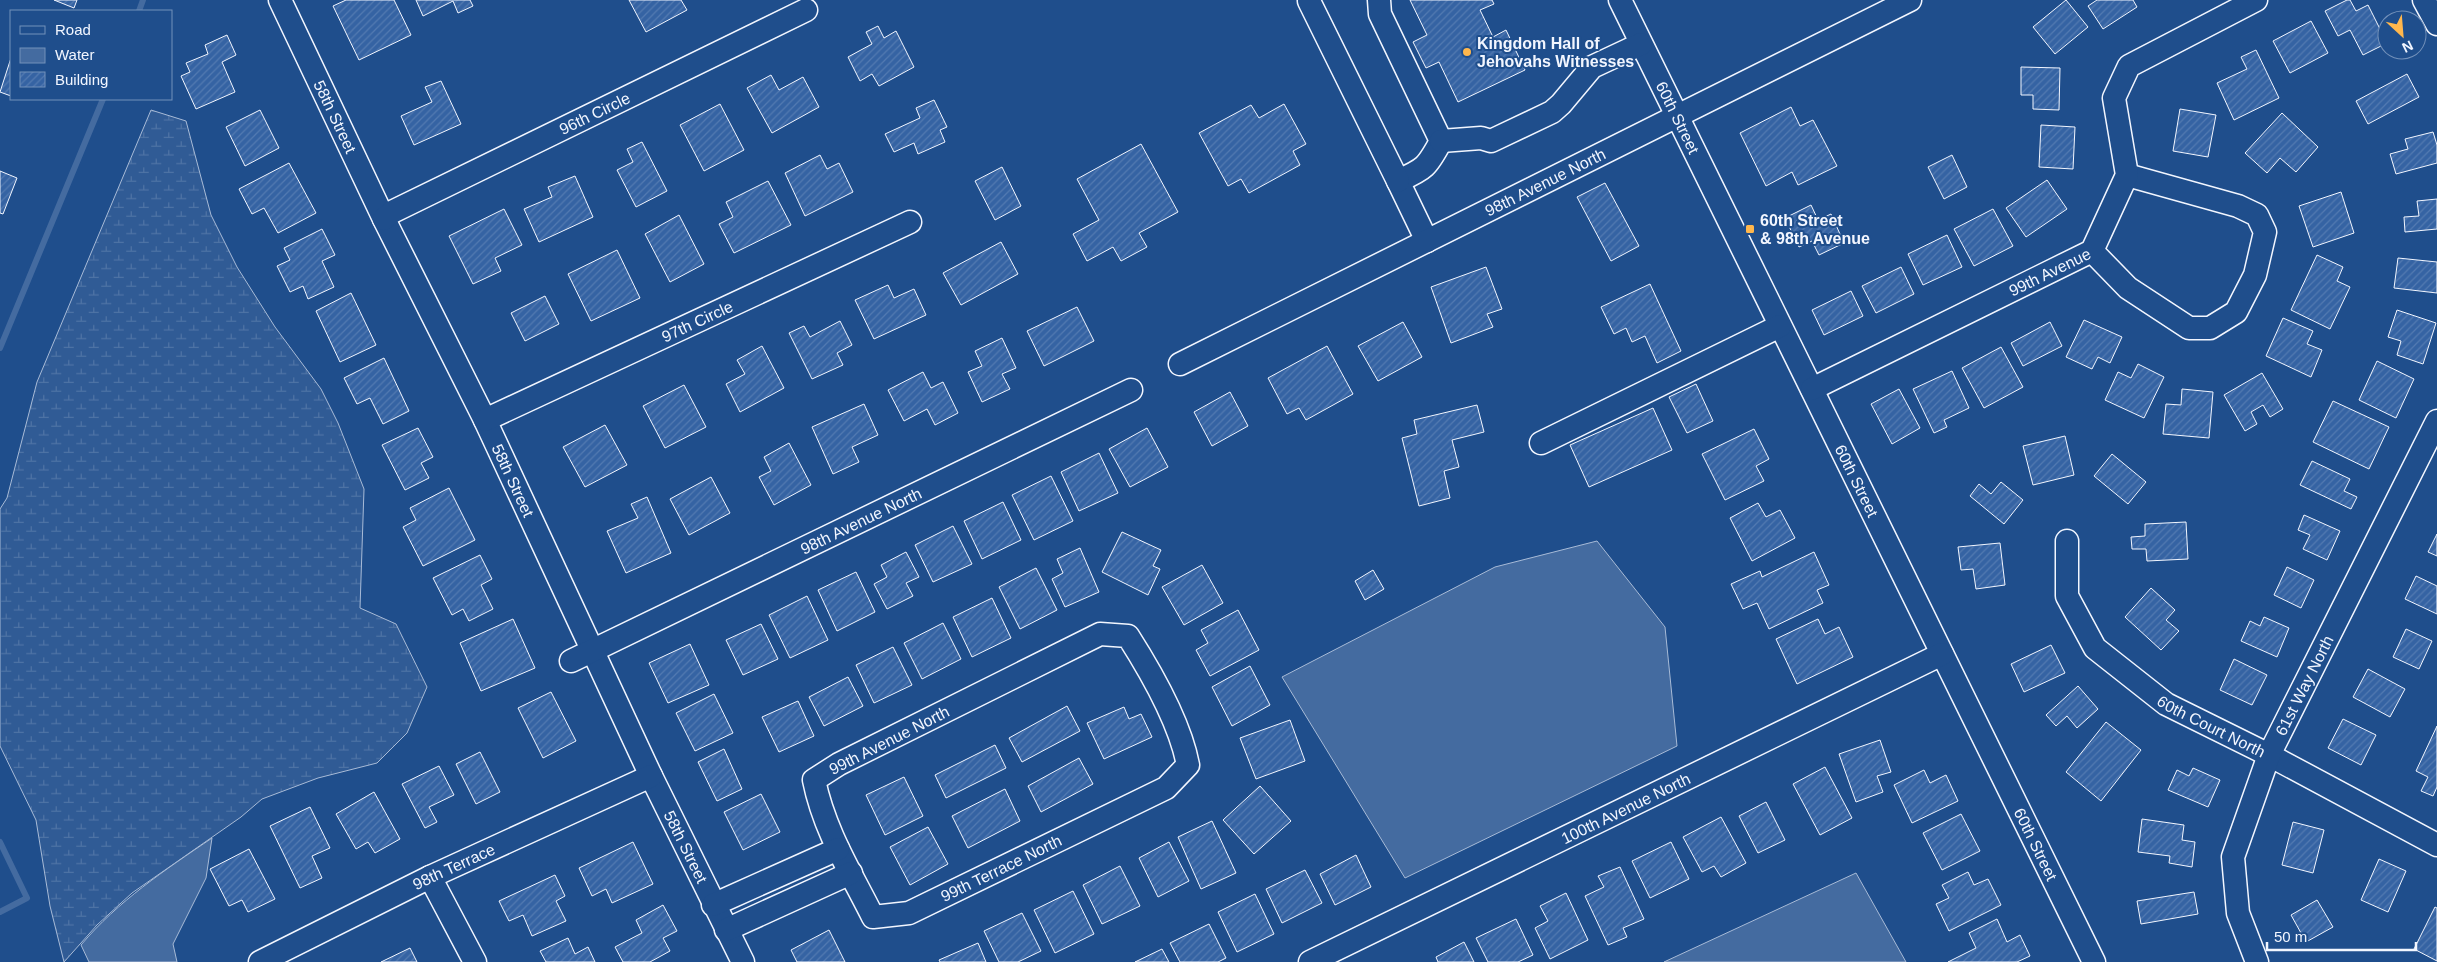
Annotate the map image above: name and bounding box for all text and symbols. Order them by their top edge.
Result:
legend [10,10,172,100]
north arrow [2377,10,2427,60]
text: Road [55,21,91,38]
place label: Kingdom Hall of Jehovahs Witnesses [1477,35,1634,70]
text: N [2400,37,2416,56]
text: Water [55,46,94,63]
marker: Kingdom Hall of Jehovahs Witnesses [1461,46,1473,58]
text: Building [55,71,108,88]
street label: 58th Street [310,78,360,156]
street label: 60th Street [1653,79,1703,157]
street label: 96th Circle [557,89,633,138]
street label: 98th Avenue North [1482,145,1608,220]
place label: 60th Street & 98th Avenue [1760,212,1870,247]
marker: 60th Street & 98th Avenue [1744,223,1756,235]
street label: 99th Avenue [2006,245,2094,300]
street label: 97th Circle [659,298,736,346]
street label: 58th Street [488,441,537,520]
street label: 60th Street [1832,442,1882,520]
street label: 98th Avenue North [798,485,924,558]
street label: 61st Way North [2272,633,2337,738]
street label: 60th Court North [2154,692,2268,761]
street label: 99th Avenue North [826,703,952,778]
street label: 100th Avenue North [1559,770,1693,847]
street label: 60th Street [2011,805,2061,884]
street label: 58th Street [661,808,711,886]
street label: 99th Terrace North [938,832,1064,905]
street label: 98th Terrace [410,840,498,893]
scale bar [2267,920,2416,952]
text: 50 m [2274,928,2307,945]

